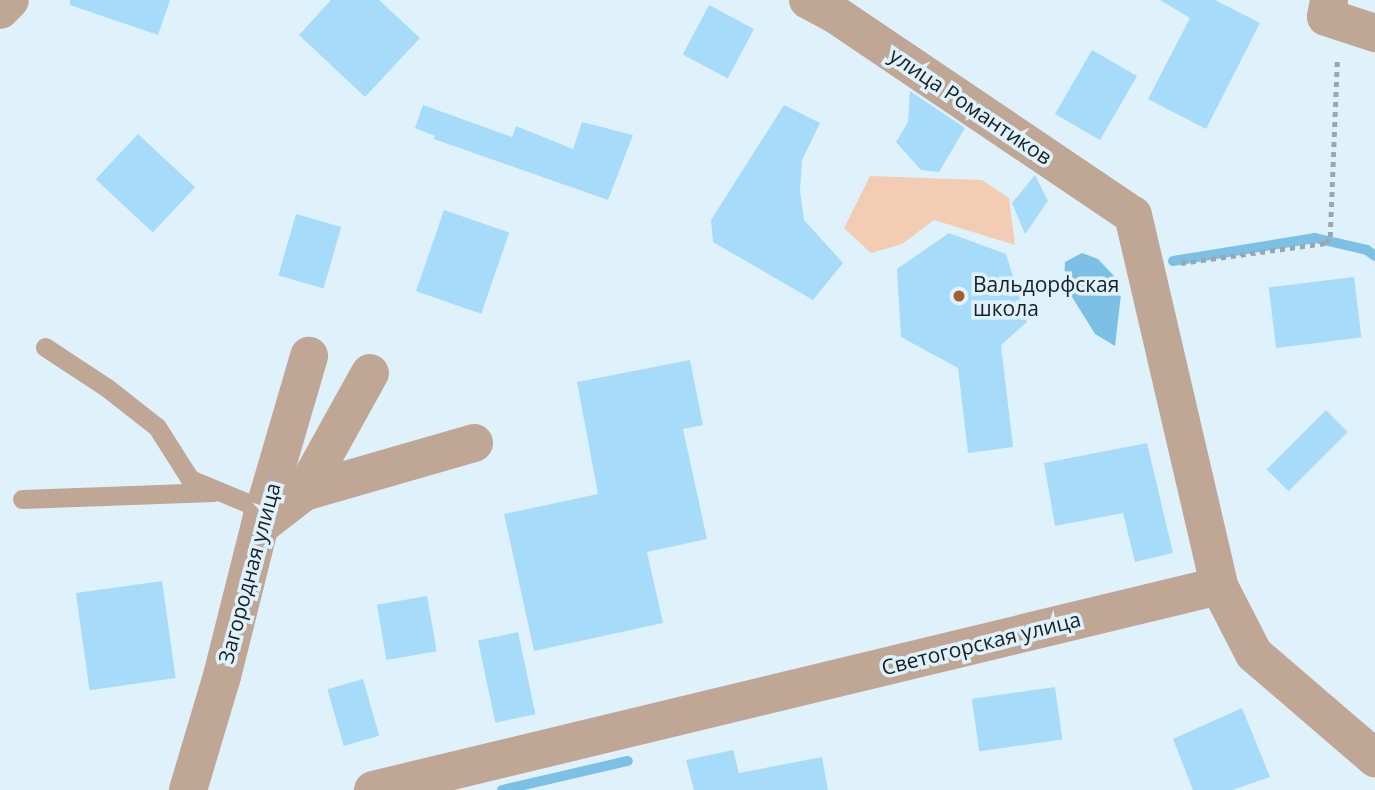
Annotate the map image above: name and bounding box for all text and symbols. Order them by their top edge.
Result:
street label: улица Романтиков [885,42,1057,170]
place label: Вальдорфская школа [973,271,1119,321]
marker: Вальдорфская школа [951,288,967,304]
street label: Загородная улица [213,480,285,666]
street label: Светогорская улица [879,606,1083,680]

